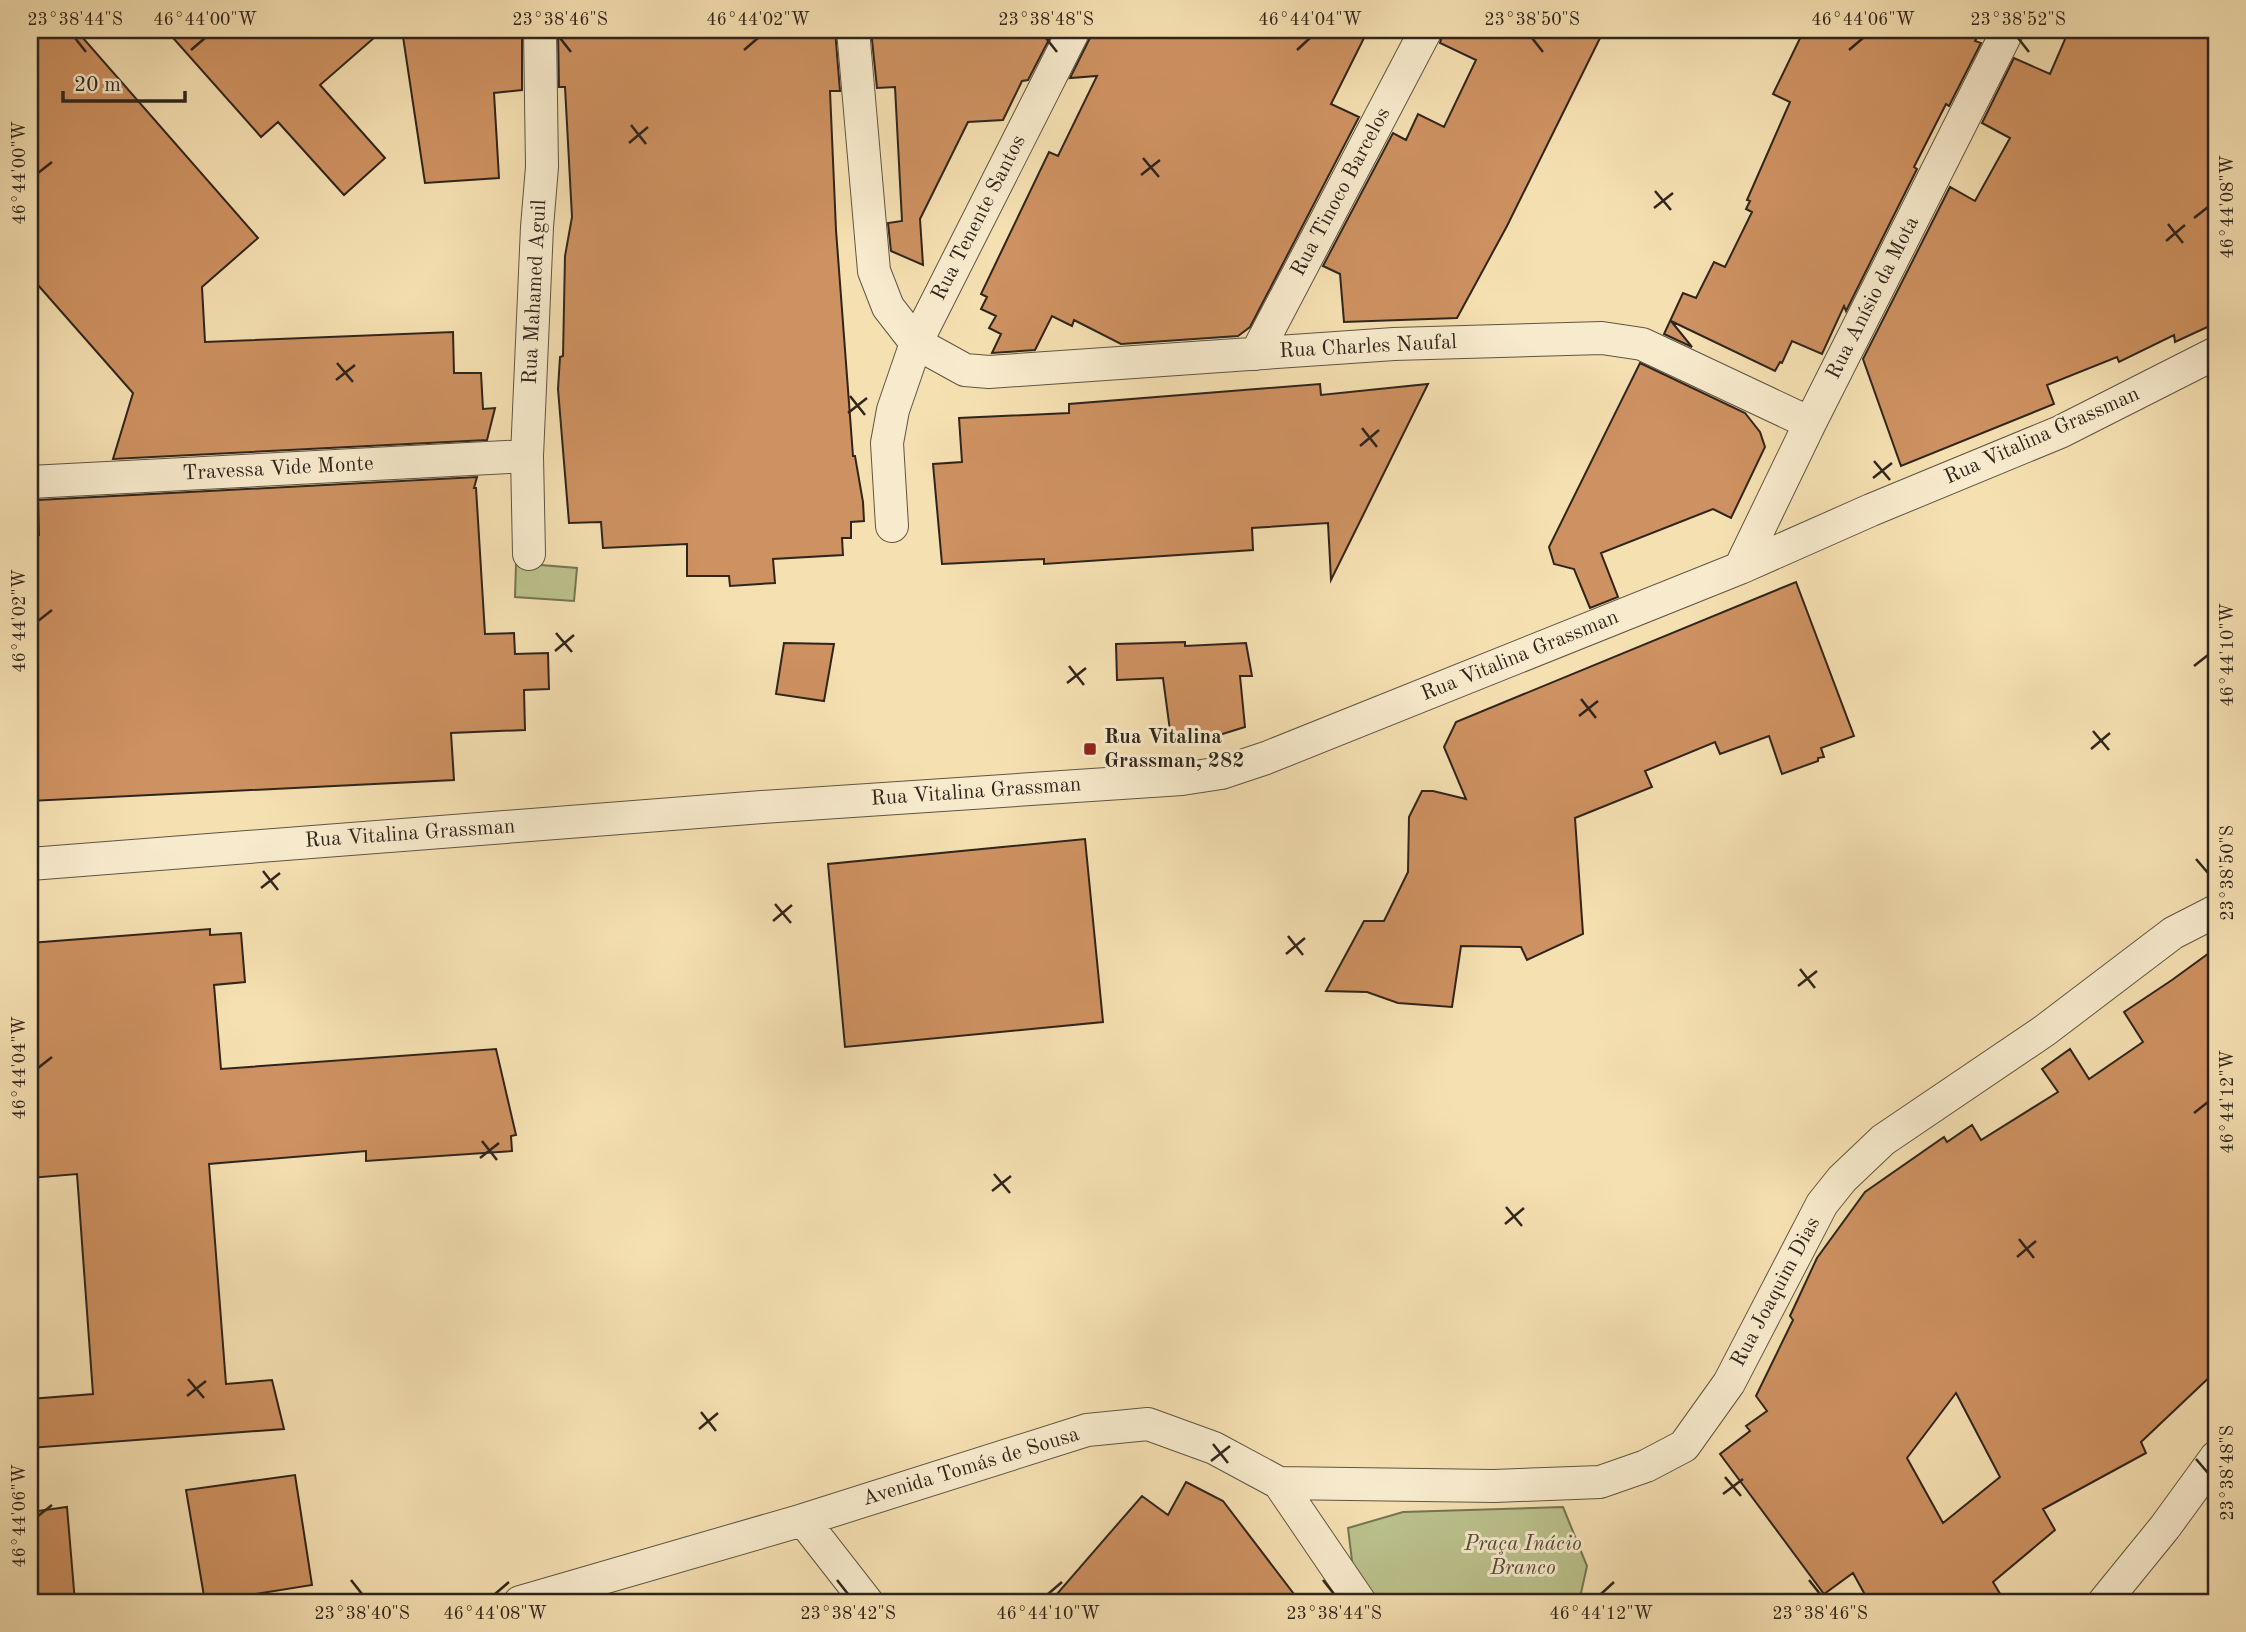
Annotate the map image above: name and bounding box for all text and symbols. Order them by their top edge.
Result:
text: 23°38'44"S [27,11,123,29]
text: 46°44'00"W [153,11,257,29]
text: 23°38'46"S [512,11,608,29]
text: 46°44'02"W [706,11,810,29]
text: 23°38'48"S [998,11,1094,29]
text: 46°44'04"W [1258,11,1362,29]
text: 23°38'50"S [1484,11,1580,29]
text: 46°44'06"W [1811,11,1915,29]
text: 23°38'52"S [1970,11,2066,29]
scale bar [63,60,186,104]
text: 20 m [74,75,121,96]
street label: Rua Tinoco Barcelos [1288,104,1394,280]
text: 46°44'00"W [11,121,29,225]
street label: Rua Tenente Santos [928,132,1030,304]
text: 46°44'08"W [2219,155,2237,259]
street label: Rua Mahamed Aguil [520,199,550,385]
street label: Rua Anísio da Mota [1823,213,1923,383]
street label: Rua Charles Naufal [1279,332,1458,362]
street label: Rua Vitalina Grassman [1941,384,2143,488]
street label: Travessa Vide Monte [182,454,374,484]
text: 46°44'02"W [11,569,29,673]
text: 46°44'10"W [2219,603,2237,707]
street label: Rua Vitalina Grassman [1418,607,1622,705]
place label: Rua Vitalina Grassman, 282 [1104,727,1244,772]
marker: Rua Vitalina Grassman, 282 [1082,741,1098,757]
street label: Rua Vitalina Grassman [870,774,1082,810]
street label: Rua Vitalina Grassman [304,816,516,852]
text: 23°38'50"S [2219,825,2237,921]
text: 46°44'04"W [11,1016,29,1120]
text: 46°44'12"W [2219,1050,2237,1154]
street label: Rua Joaquim Dias [1728,1214,1824,1370]
street label: Avenida Tomás de Sousa [860,1424,1082,1510]
text: 23°38'48"S [2219,1425,2237,1521]
text: 46°44'06"W [11,1464,29,1568]
park label: Praça Inácio Branco [1463,1534,1582,1579]
text: 23°38'40"S [314,1605,410,1623]
text: 46°44'08"W [443,1605,547,1623]
text: 23°38'42"S [800,1605,896,1623]
text: 46°44'10"W [996,1605,1100,1623]
text: 23°38'44"S [1286,1605,1382,1623]
text: 46°44'12"W [1549,1605,1653,1623]
text: 23°38'46"S [1772,1605,1868,1623]

